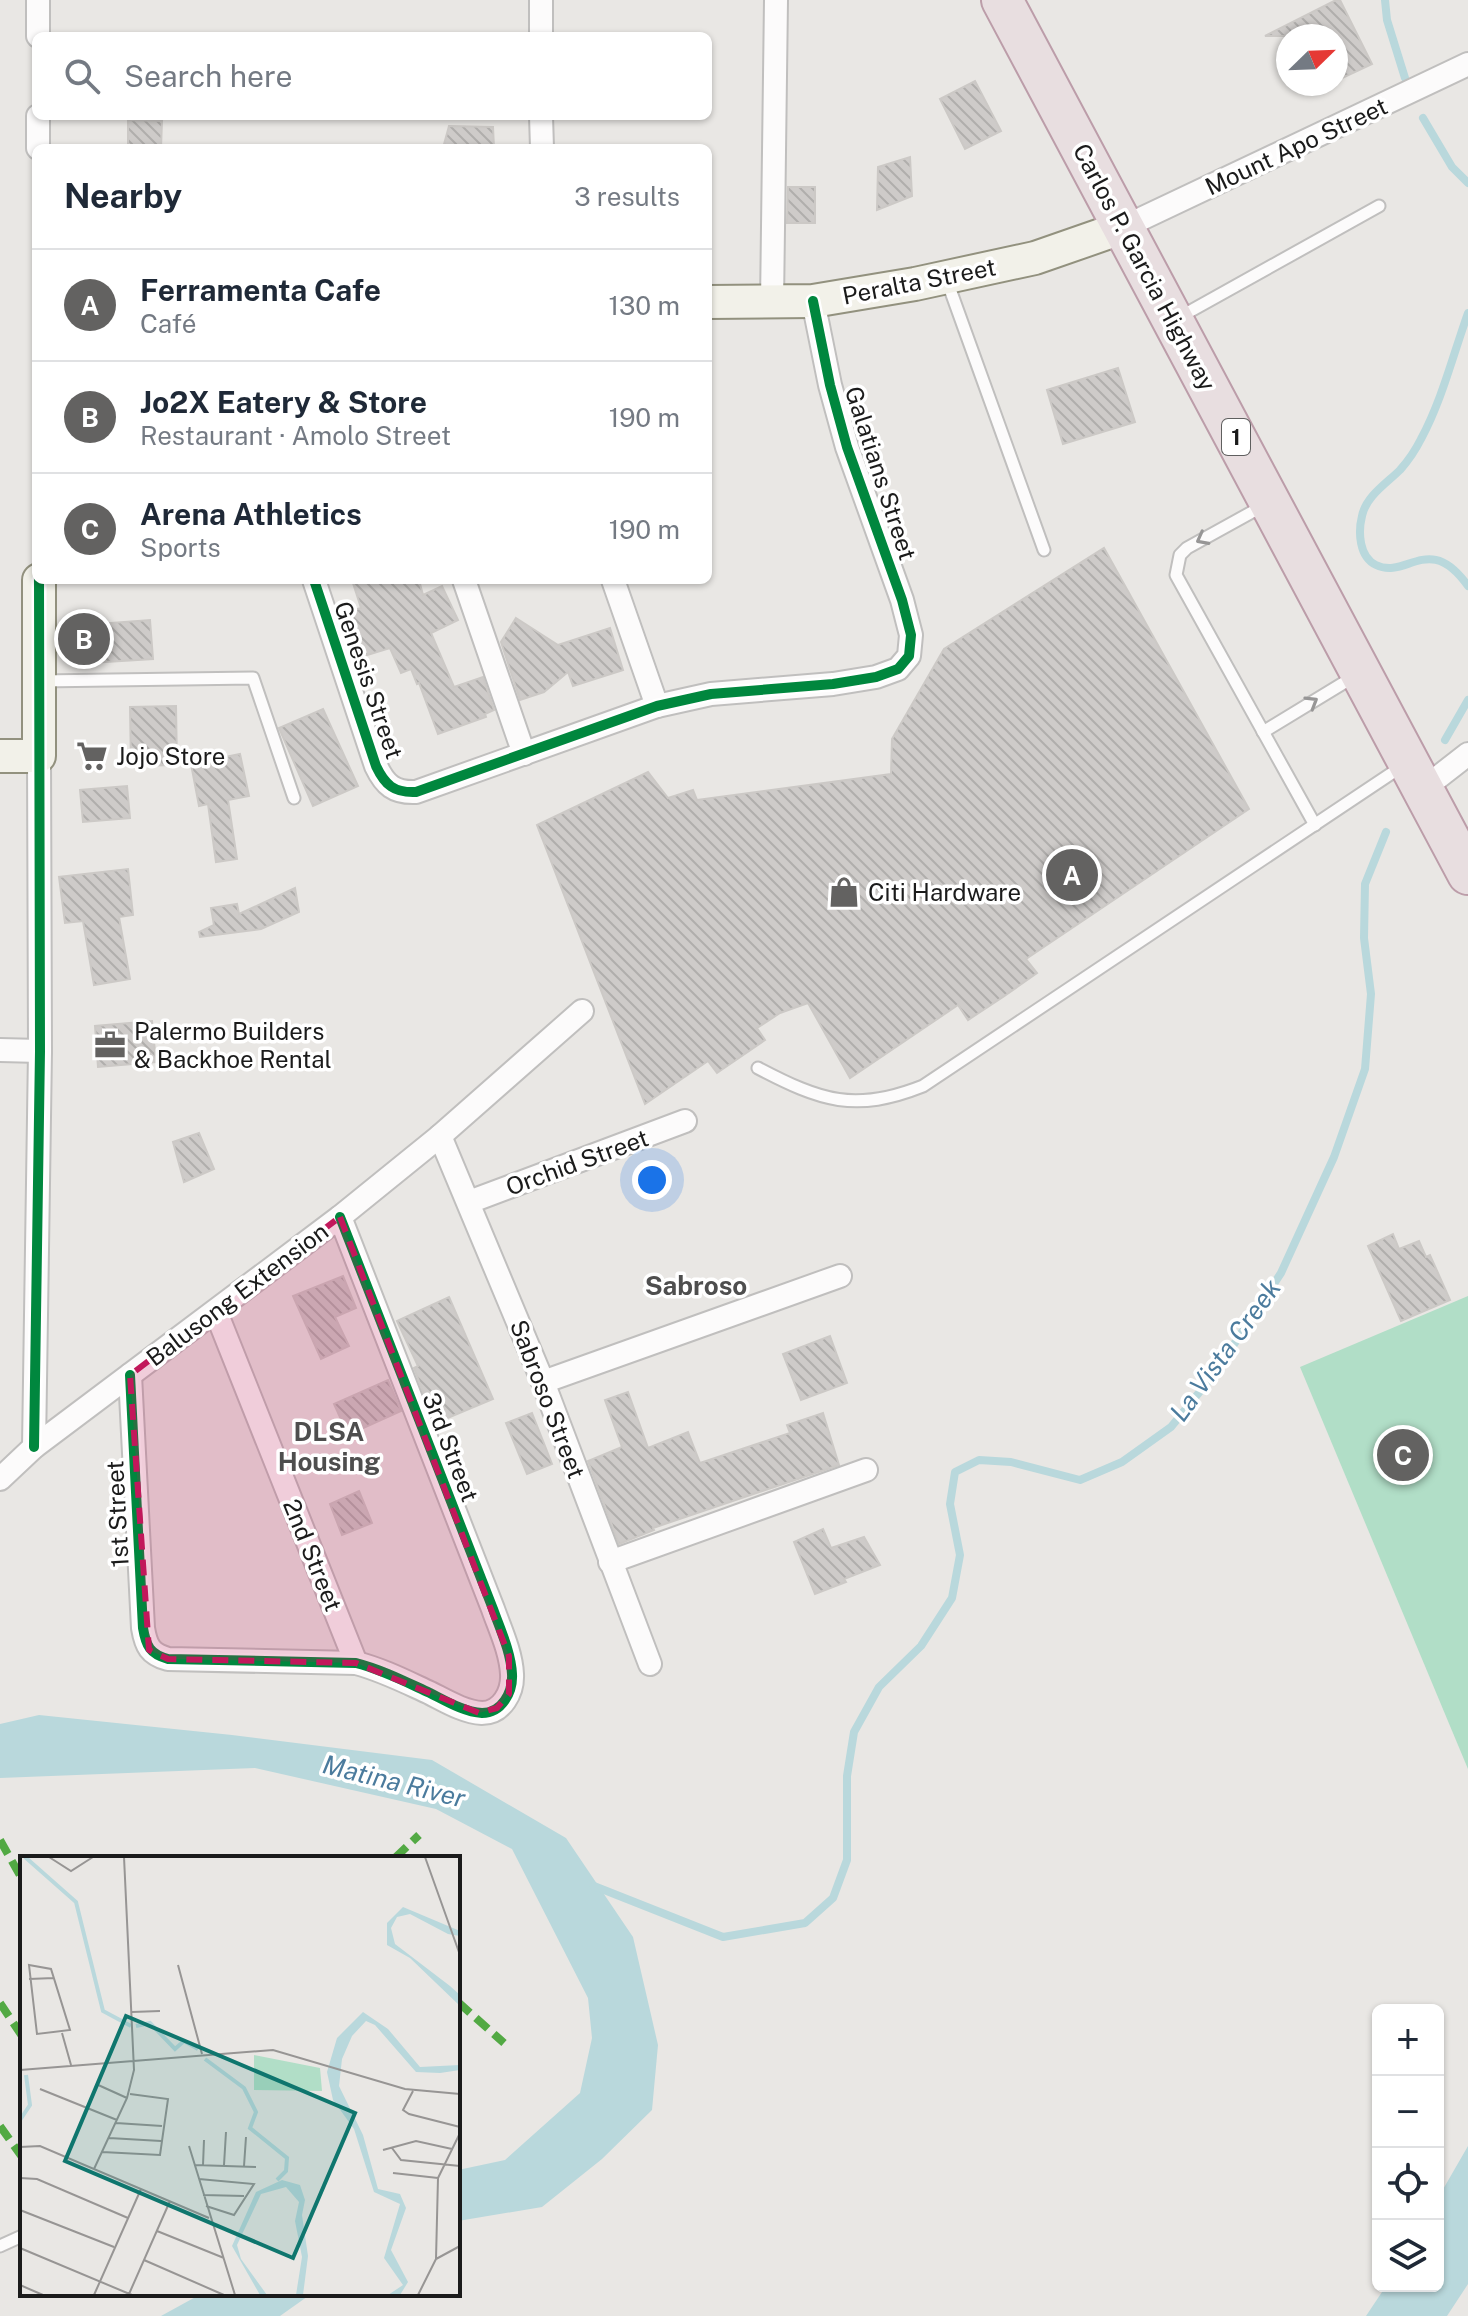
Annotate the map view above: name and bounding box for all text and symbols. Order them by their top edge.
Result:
north arrow [1276,24,1348,96]
search box [32,32,712,120]
icon: search [60,54,104,98]
text: Search here [124,58,292,94]
street label: Mount Apo Street [1200,91,1392,201]
street label: Carlos P. Garcia Highway [1068,139,1222,395]
text: Nearby [64,176,182,216]
text: 3 results [574,181,680,212]
street label: Peralta Street [840,252,998,310]
text: Ferramenta Cafe [140,272,381,308]
text: A [81,290,99,321]
text: 130 m [608,290,680,321]
text: Café [140,308,197,339]
street label: Galatians Street [840,383,922,563]
text: Jo2X Eatery & Store [140,384,427,420]
text: B [81,402,99,433]
text: 190 m [609,402,680,433]
road number: 1 [1222,419,1250,455]
text: Restaurant · Amolo Street [140,420,451,451]
text: Arena Athletics [140,496,362,532]
text: C [81,514,99,545]
text: 190 m [609,514,680,545]
one-way arrow [1196,530,1210,545]
text: Sports [140,532,221,563]
street label: Genesis Street [329,598,409,762]
pin: B [58,609,110,669]
one-way arrow [1303,696,1318,712]
supermarket icon: Jojo Store [75,739,109,773]
place label: Jojo Store [116,742,225,770]
pin: A [1046,845,1098,905]
shop icon: Citi Hardware [827,875,861,909]
place label: Citi Hardware [868,878,1021,906]
place label: Palermo Builders & Backhoe Rental [134,1017,332,1073]
office icon: Palermo Builders & Backhoe Rental [93,1028,127,1062]
street label: Orchid Street [502,1123,652,1201]
your location [632,1160,672,1200]
street label: Balusong Extension [141,1217,333,1371]
district label: Sabroso [645,1270,747,1301]
water label: La Vista Creek [1163,1273,1287,1427]
street label: Sabroso Street [505,1316,591,1482]
street label: 3rd Street [417,1389,485,1505]
district label: DLSA Housing [278,1416,380,1477]
pin: C [1377,1425,1429,1485]
street label: 1st Street [100,1460,134,1568]
street label: 2nd Street [278,1495,348,1615]
water label: Matina River [320,1748,469,1814]
inset map [20,1856,460,2296]
map controls [1372,2004,1444,2292]
button: + [1372,2004,1444,2076]
button: − [1372,2076,1444,2148]
button: locate [1372,2148,1444,2220]
button: layers [1372,2220,1444,2292]

